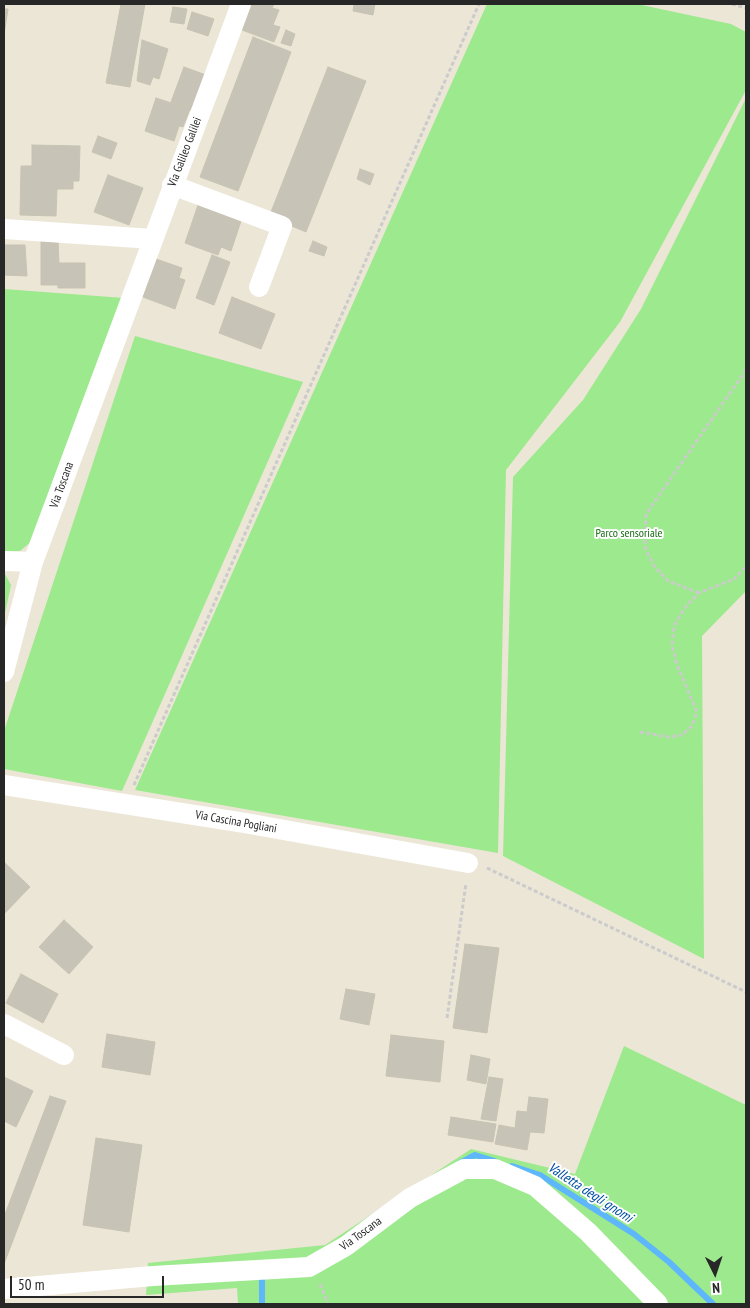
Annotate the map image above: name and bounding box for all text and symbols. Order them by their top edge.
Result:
street label: Via Galileo Galilei [165,115,205,189]
street label: Via Toscana [47,460,77,510]
park label: Parco sensoriale [596,527,662,541]
street label: Via Cascina Pogliani [194,808,278,836]
water label: Valletta degli gnomi [545,1159,635,1227]
street label: Via Toscana [337,1214,385,1254]
north arrow [690,1248,740,1298]
scale bar [12,1266,166,1298]
text: 50 m [18,1275,44,1294]
text: N [712,1279,720,1297]

